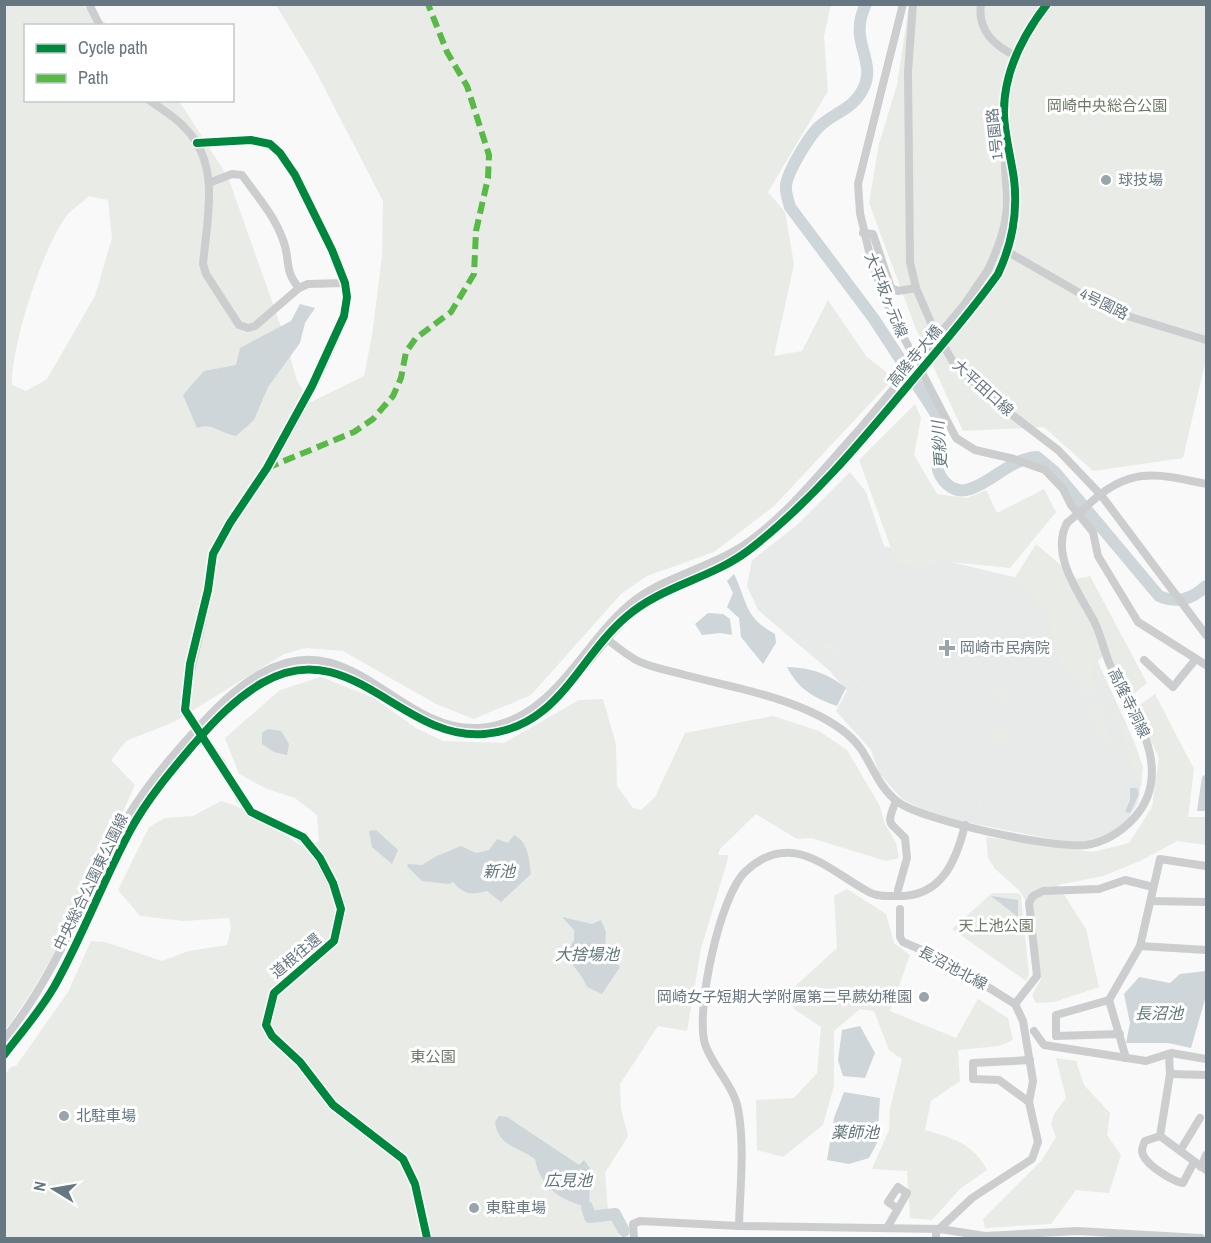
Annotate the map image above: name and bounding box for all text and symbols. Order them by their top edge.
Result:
legend [24,24,234,102]
text: Cycle path [78,35,148,60]
text: Path [78,65,108,90]
park label: 岡崎中央総合公園 [1047,95,1167,116]
street label: 1号園路 [981,107,1008,161]
place label: 球技場 [1118,169,1163,190]
marker: 球技場 [1099,173,1113,187]
street label: 大平坂ヶ元線 [860,249,913,340]
street label: 4号園路 [1076,283,1132,324]
street label: 高隆寺大橋 [882,320,947,391]
street label: 大平田口線 [948,355,1018,421]
water label: 更紗川 [926,418,952,470]
place label: 岡崎市民病院 [960,637,1050,658]
marker: 岡崎市民病院 [938,639,956,657]
street label: 高隆寺洞線 [1104,664,1155,741]
street label: 中央総合公園東公園線 [48,810,133,954]
water label: 新池 [483,860,517,882]
park label: 天上池公園 [958,915,1034,936]
street label: 道根往還 [266,928,325,983]
street label: 長沼池北線 [915,941,991,994]
water label: 大捨場池 [555,943,621,965]
place label: 岡崎女子短期大学附属第二早蕨幼稚園 [657,986,912,1007]
marker: 岡崎女子短期大学附属第二早蕨幼稚園 [917,990,931,1004]
water label: 長沼池 [1135,1002,1185,1024]
park label: 東公園 [410,1046,456,1067]
place label: 北駐車場 [76,1105,136,1126]
marker: 北駐車場 [57,1109,71,1123]
water label: 薬師池 [831,1121,881,1143]
north arrow [24,1159,84,1219]
water label: 広見池 [544,1169,594,1191]
text: N [28,1179,51,1193]
place label: 東駐車場 [486,1197,546,1218]
marker: 東駐車場 [467,1201,481,1215]

